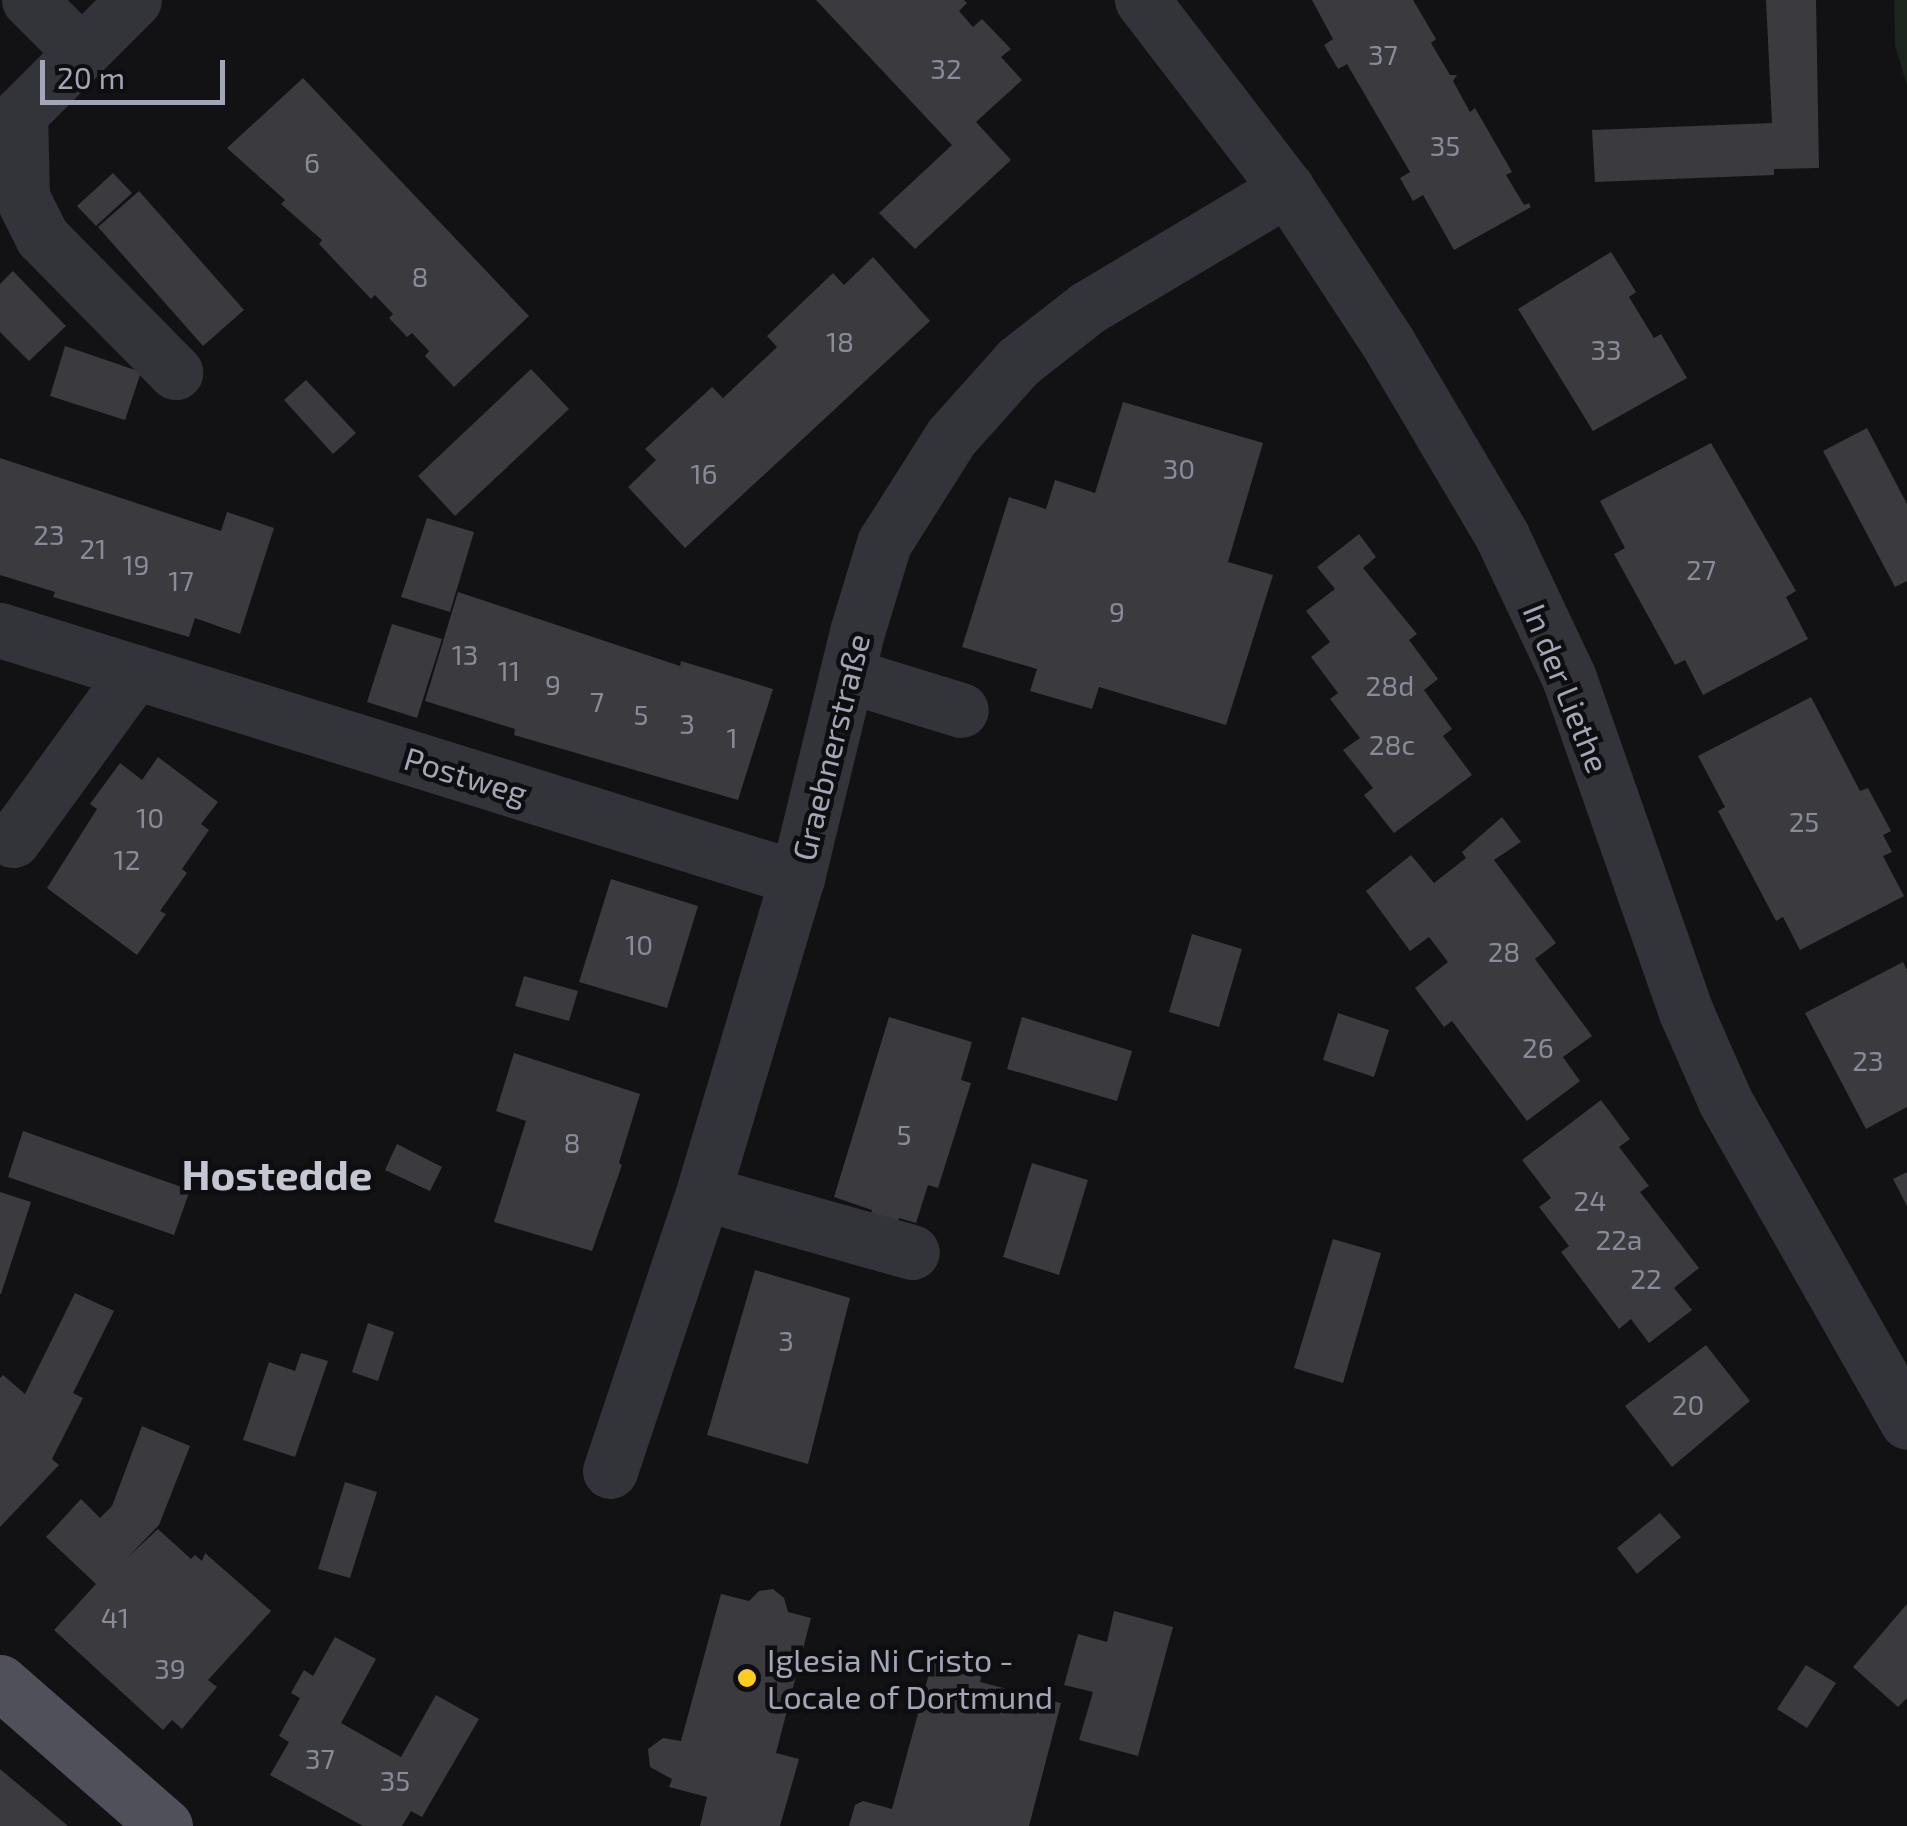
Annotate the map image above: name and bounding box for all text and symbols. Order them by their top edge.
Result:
house number: 37 [1368,37,1398,71]
scale bar [45,40,230,102]
house number: 32 [930,51,962,85]
text: 20 m [57,59,125,95]
house number: 35 [1430,128,1460,162]
house number: 6 [304,145,320,179]
house number: 8 [412,259,428,293]
house number: 18 [826,324,854,358]
house number: 33 [1590,332,1622,366]
house number: 30 [1163,451,1195,485]
house number: 16 [690,456,718,490]
house number: 23 [33,517,65,551]
house number: 21 [80,531,106,565]
house number: 19 [122,547,150,581]
house number: 27 [1686,552,1716,586]
house number: 17 [168,563,194,597]
house number: 9 [1109,594,1125,628]
street label: In der Liethe [1516,598,1618,778]
street label: Graebnerstraße [783,630,877,864]
house number: 13 [452,637,478,671]
house number: 11 [498,653,520,687]
house number: 9 [545,667,561,701]
house number: 28d [1366,668,1414,702]
house number: 7 [590,684,604,718]
house number: 5 [633,697,649,731]
house number: 3 [679,706,695,740]
house number: 1 [726,720,738,754]
house number: 28c [1369,727,1415,761]
street label: Postweg [400,738,532,812]
house number: 10 [136,800,164,834]
house number: 25 [1789,804,1819,838]
house number: 12 [114,842,140,876]
house number: 10 [625,927,653,961]
house number: 28 [1488,934,1520,968]
house number: 26 [1522,1030,1554,1064]
house number: 23 [1852,1043,1884,1077]
house number: 5 [896,1117,912,1151]
house number: 8 [564,1125,580,1159]
district label: Hostedde [182,1148,372,1198]
house number: 24 [1574,1183,1606,1217]
house number: 22a [1596,1222,1642,1256]
house number: 22 [1630,1261,1662,1295]
house number: 3 [778,1323,794,1357]
house number: 20 [1672,1387,1704,1421]
house number: 41 [101,1600,129,1634]
place label: Iglesia Ni Cristo - Locale of Dortmund [767,1641,1054,1716]
house number: 39 [154,1651,186,1685]
marker: Iglesia Ni Cristo - Locale of Dortmund [736,1667,758,1689]
house number: 37 [305,1741,335,1775]
house number: 35 [380,1763,410,1797]

